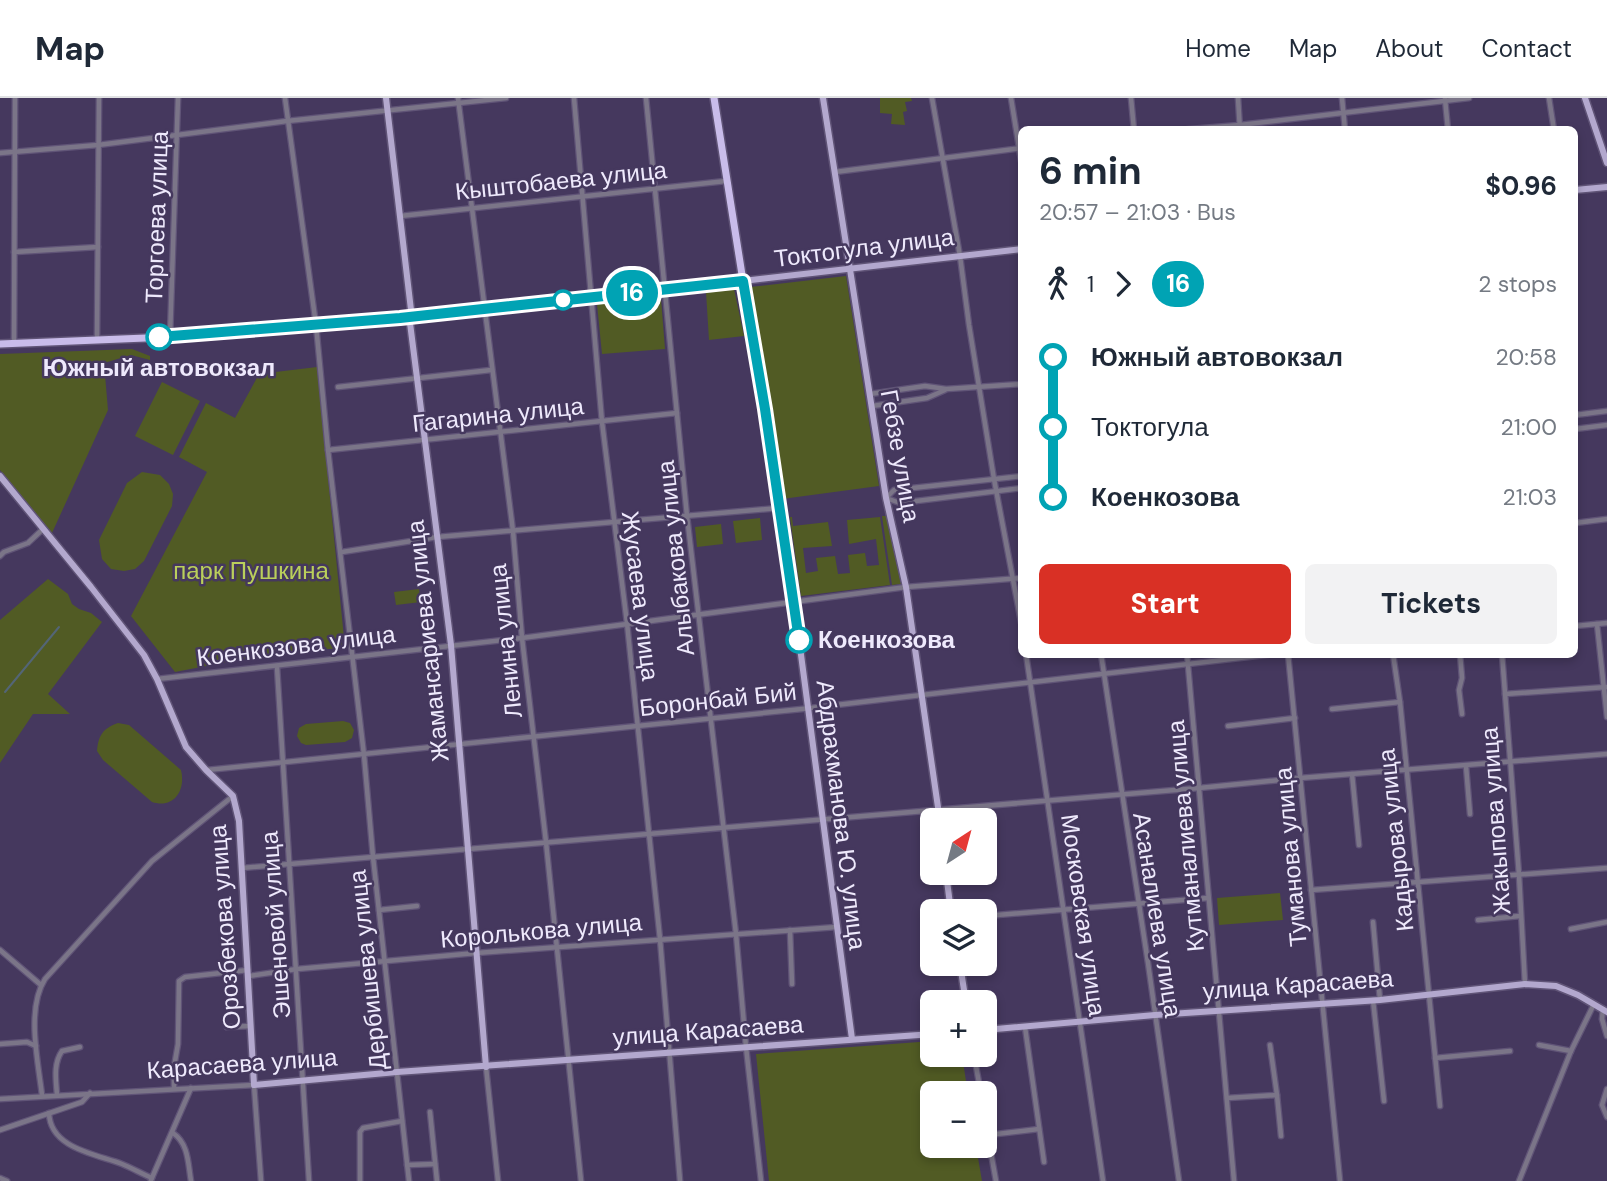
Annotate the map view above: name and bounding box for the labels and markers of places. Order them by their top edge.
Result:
unlabelled marker [553,290,573,310]
marker: Южный автовокзал [146,324,172,350]
place label: Южный автовокзал [43,352,275,383]
place label: Коенкозова [818,624,956,655]
marker: Коенкозова [786,627,812,653]

